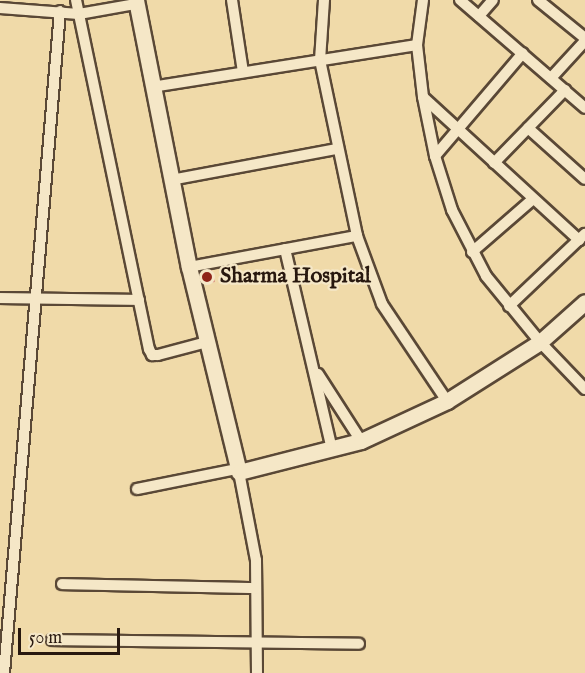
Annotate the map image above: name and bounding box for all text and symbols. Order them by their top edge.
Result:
place label: Sharma Hospital [220,264,371,290]
marker: Sharma Hospital [198,268,216,286]
scale bar [21,616,123,654]
text: 50 m [29,627,62,650]

